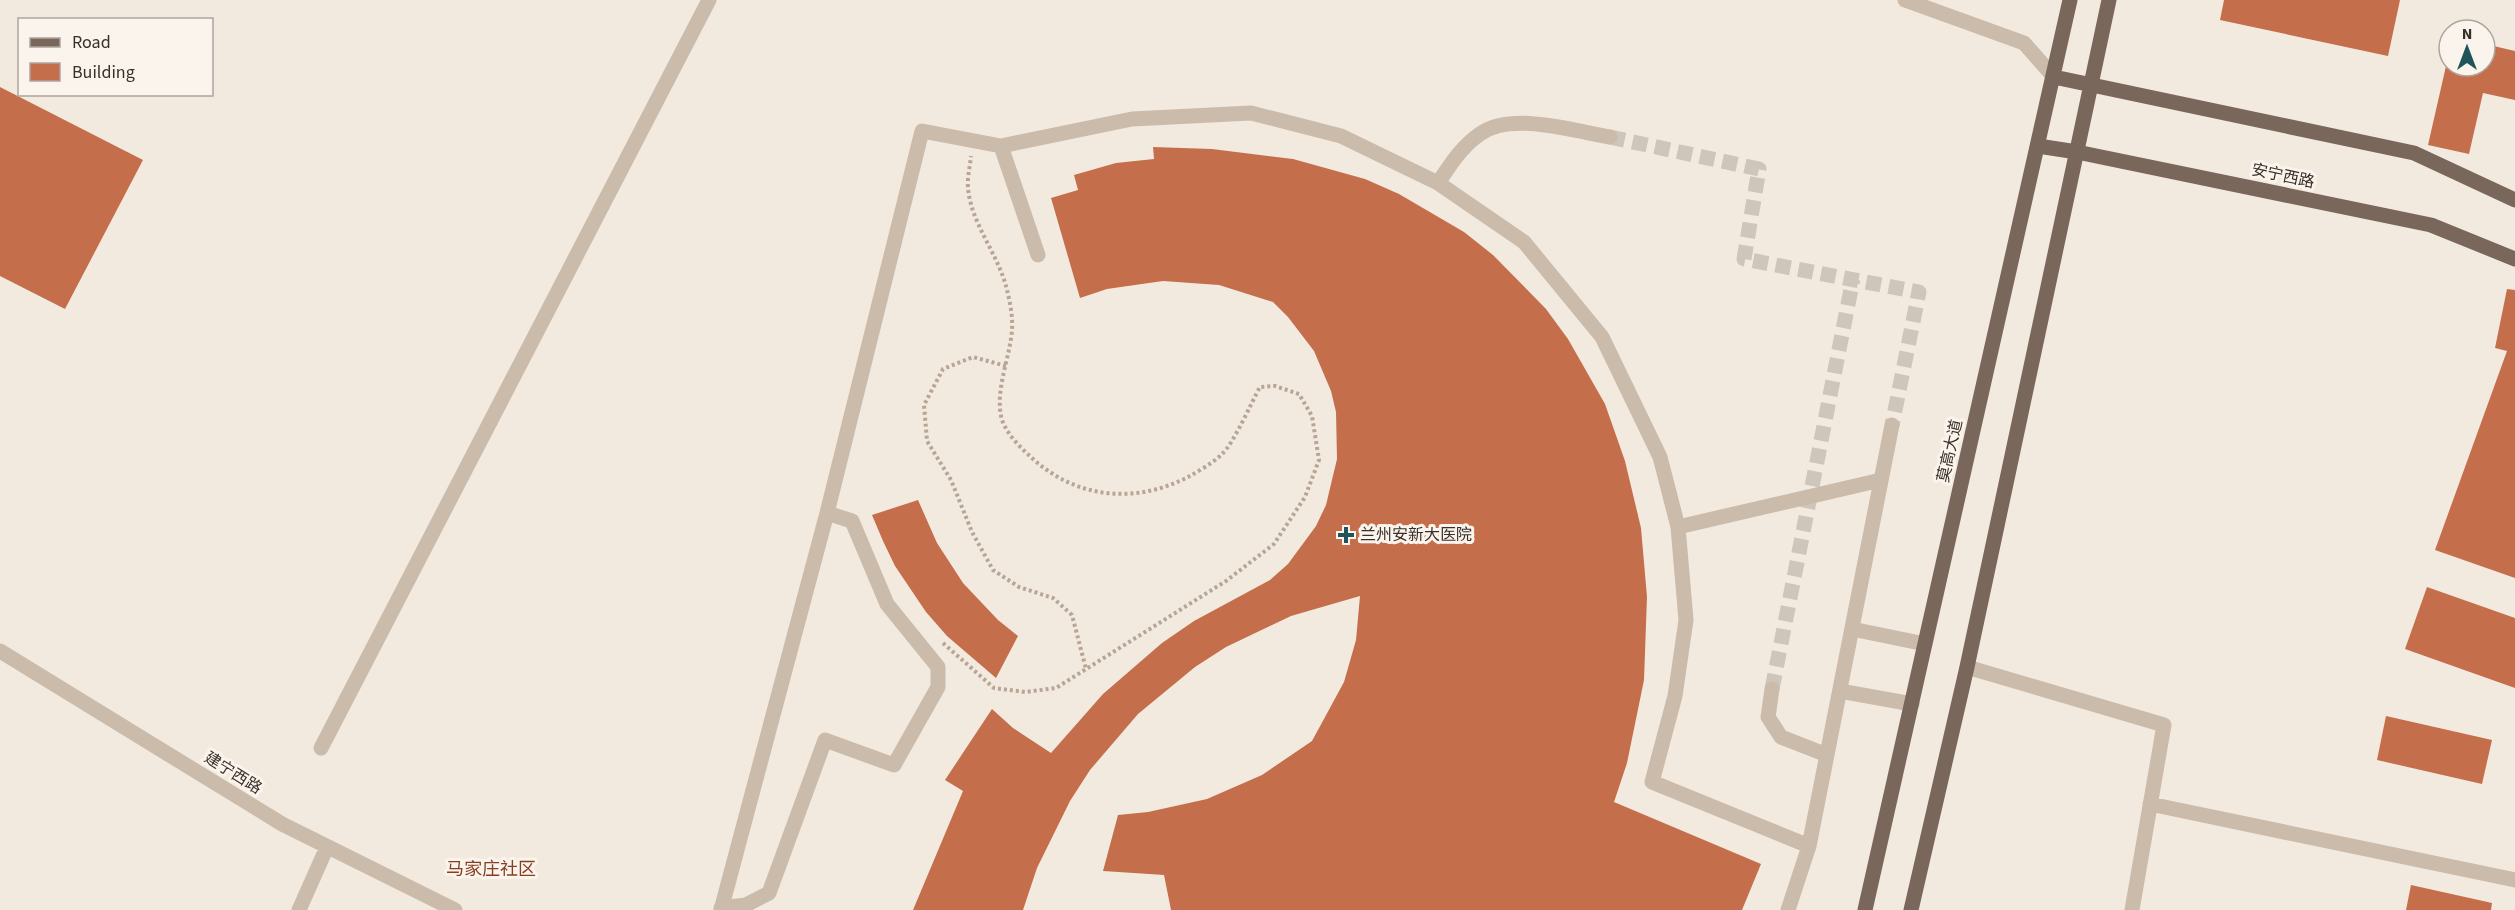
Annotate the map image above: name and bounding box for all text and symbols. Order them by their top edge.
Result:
legend [18,18,213,96]
north arrow [2437,18,2497,78]
text: N [2462,23,2472,45]
text: Road [72,30,111,55]
text: Building [72,60,135,85]
street label: 安宁西路 [2249,159,2317,193]
street label: 莫高大道 [1932,417,1968,485]
place label: 兰州安新大医院 [1360,524,1472,546]
marker: 兰州安新大医院 [1337,526,1355,544]
street label: 建宁西路 [200,747,266,799]
district label: 马家庄社区 [446,857,536,882]

